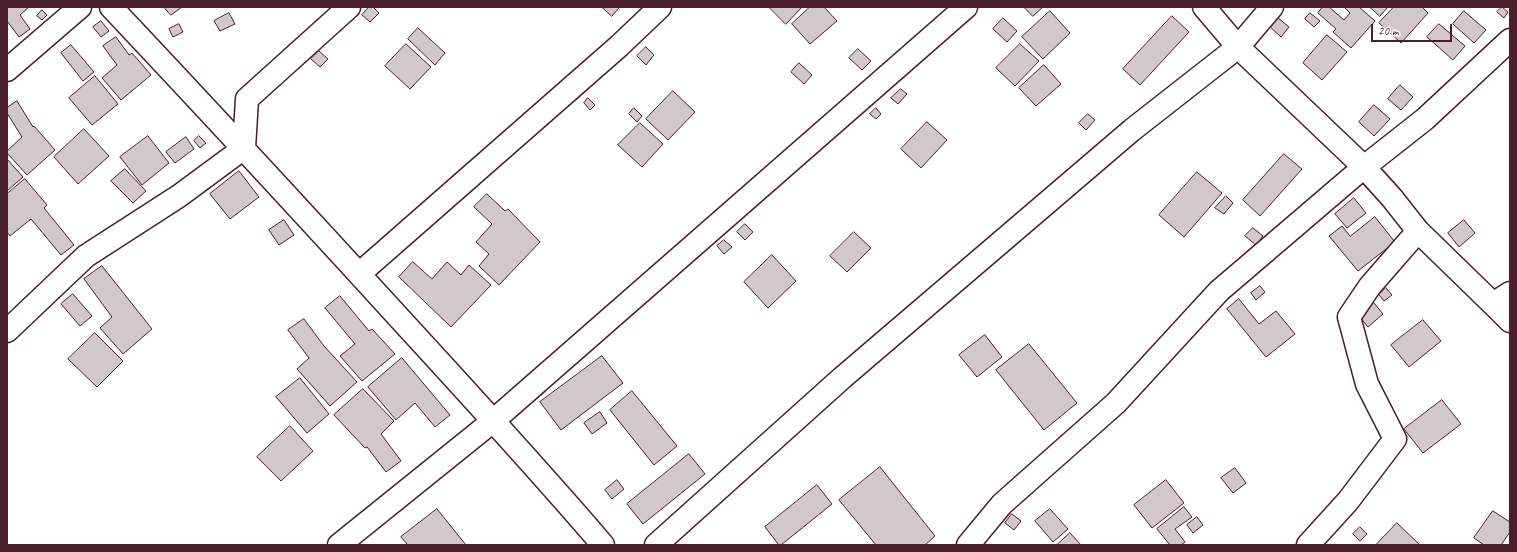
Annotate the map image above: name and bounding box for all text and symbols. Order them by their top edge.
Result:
scale bar [1373,16,1454,42]
text: 20 m [1378,23,1398,39]

